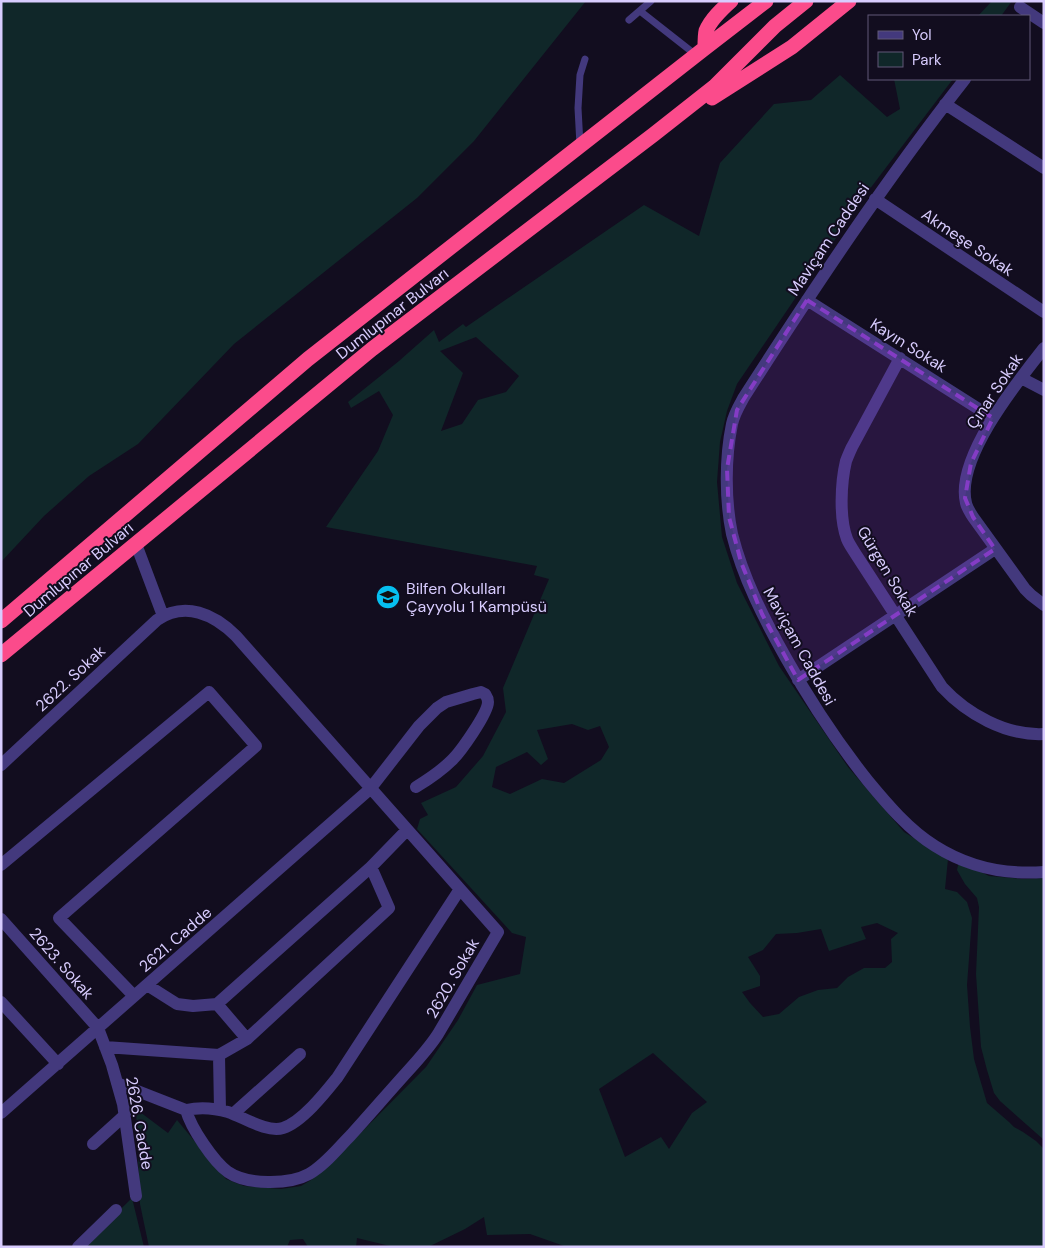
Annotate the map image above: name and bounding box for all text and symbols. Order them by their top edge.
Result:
legend [868,15,1030,80]
text: Yol [912,25,932,45]
text: Park [912,50,942,70]
street label: Maviçam Caddesi [783,179,874,300]
street label: Akmeşe Sokak [918,204,1018,281]
street label: Dumlupınar Bulvarı [332,263,453,364]
street label: Kayın Sokak [866,313,951,377]
street label: Çınar Sokak [961,349,1027,433]
street label: Dumlupınar Bulvarı [19,517,138,622]
street label: Gürgen Sokak [852,522,923,620]
place label: Bilfen Okulları Çayyolu 1 Kampüsü [406,578,547,617]
school or university icon: Bilfen Okulları Çayyolu 1 Kampüsü [375,584,401,610]
street label: Maviçam Caddesi [758,584,841,709]
street label: 2622. Sokak [31,641,110,716]
street label: 2621. Cadde [135,902,216,977]
street label: 2623. Sokak [25,923,99,1004]
street label: 2620. Sokak [421,934,484,1022]
street label: 2626. Cadde [121,1075,158,1171]

